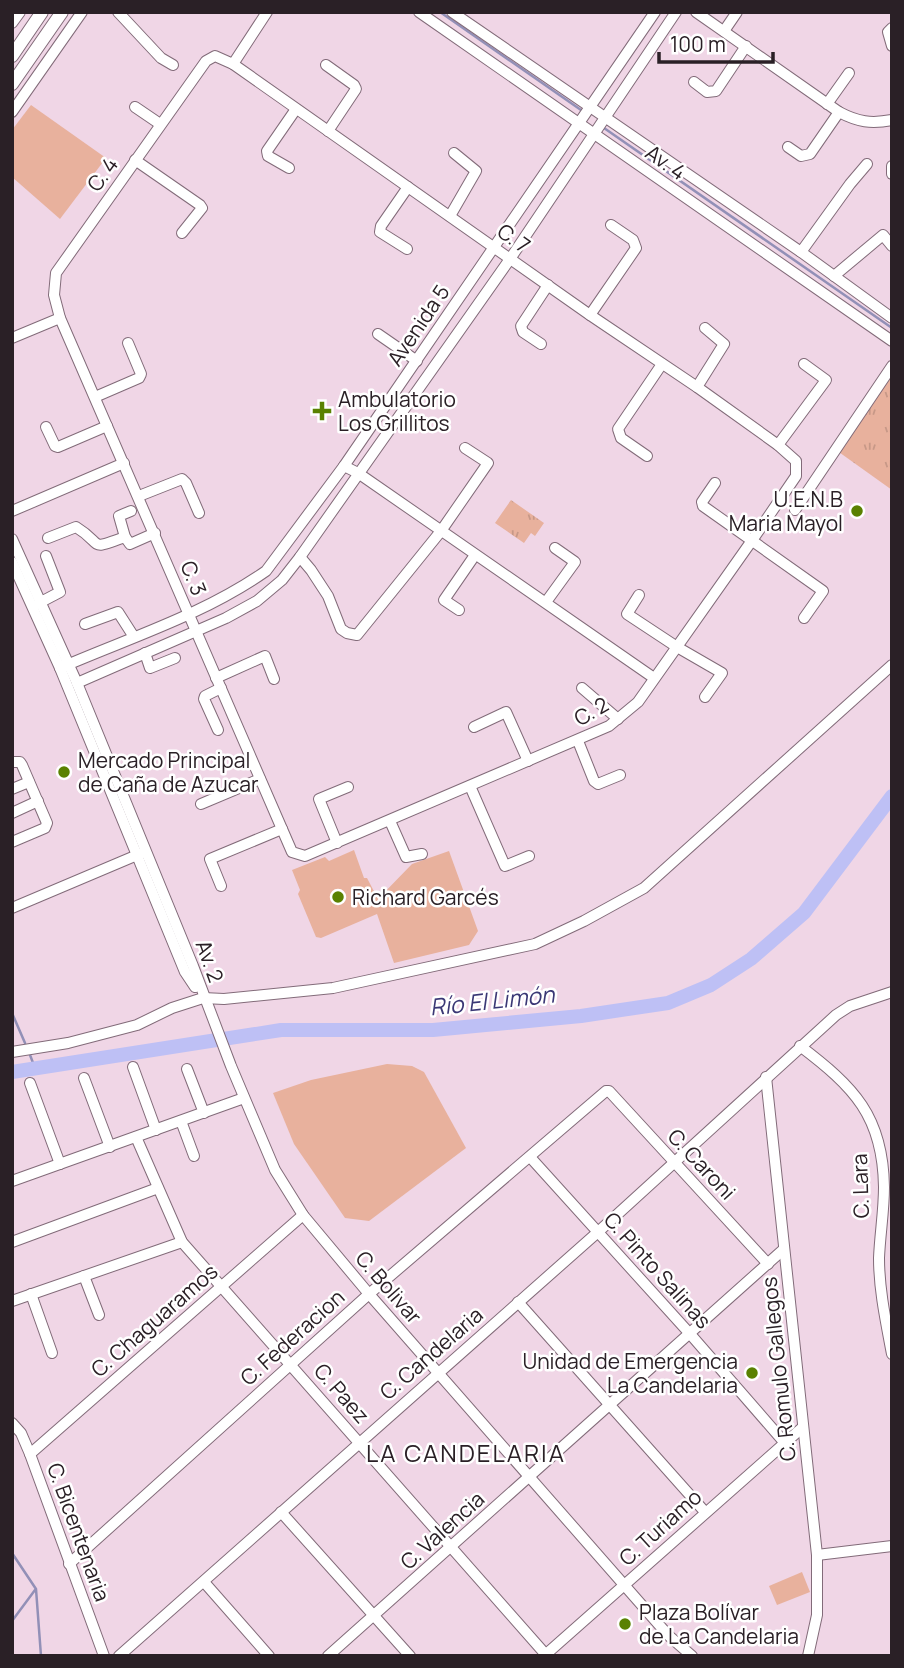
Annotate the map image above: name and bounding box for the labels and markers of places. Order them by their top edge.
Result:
place label: Ambulatorio Los Grillitos [338,385,456,437]
marker: Ambulatorio Los Grillitos [312,401,332,421]
place label: U.E.N.B Maria Mayol [729,485,843,537]
marker: U.E.N.B Maria Mayol [849,503,865,519]
place label: Mercado Principal de Caña de Azucar [78,746,259,798]
marker: Mercado Principal de Caña de Azucar [56,764,72,780]
place label: Richard Garcés [352,883,499,911]
marker: Richard Garcés [330,889,346,905]
place label: Unidad de Emergencia La Candelaria [522,1347,738,1399]
marker: Unidad de Emergencia La Candelaria [744,1365,760,1381]
place label: Plaza Bolívar de La Candelaria [639,1598,799,1650]
marker: Plaza Bolívar de La Candelaria [617,1616,633,1632]

